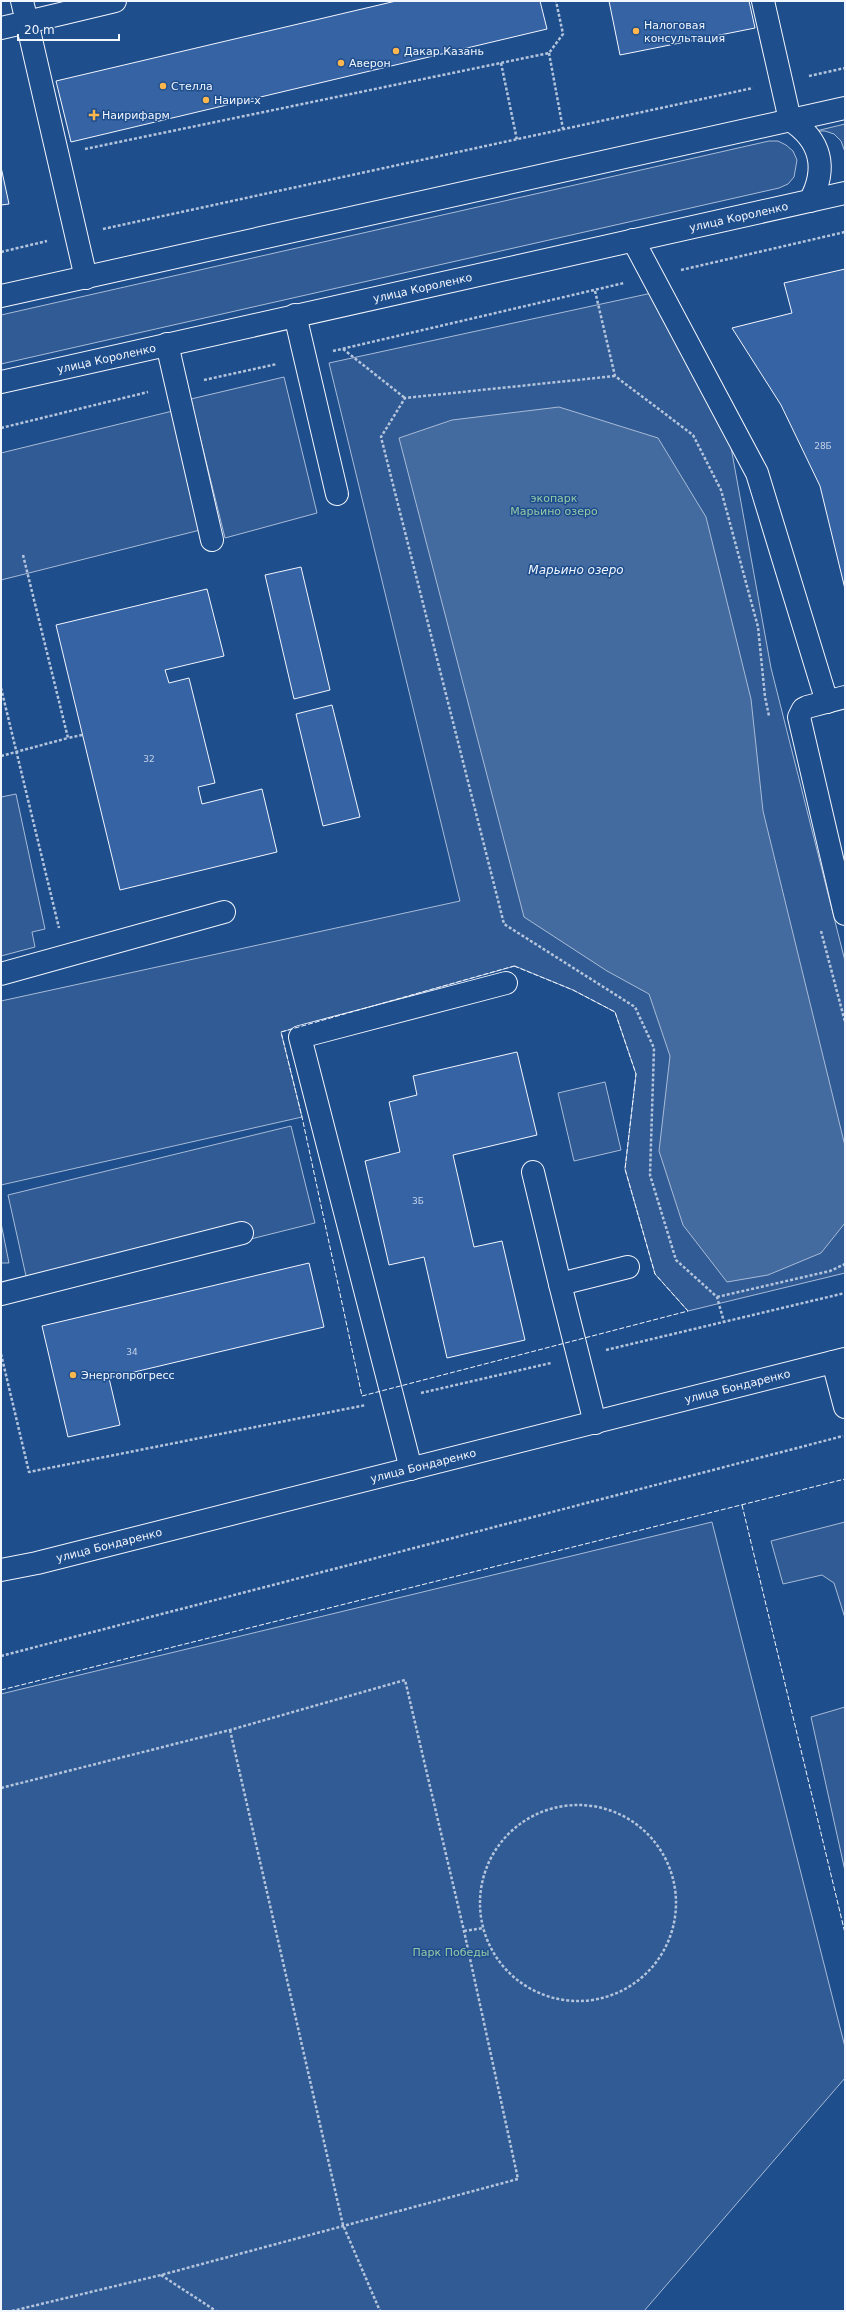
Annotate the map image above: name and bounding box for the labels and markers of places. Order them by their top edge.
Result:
place label: Налоговая консультация [644,19,725,45]
marker: Налоговая консультация [631,26,641,36]
place label: Дакар Казань [404,45,484,58]
marker: Дакар Казань [391,46,401,56]
place label: Аверон [349,57,391,70]
marker: Аверон [336,58,346,68]
place label: Стелла [171,80,213,93]
marker: Стелла [158,81,168,91]
place label: Наири-х [214,94,261,107]
marker: Наири-х [201,95,211,105]
place label: Наирифарм [102,109,170,122]
marker: Наирифарм [89,110,99,120]
place label: Энергопрогресс [81,1369,175,1382]
marker: Энергопрогресс [68,1370,78,1380]

